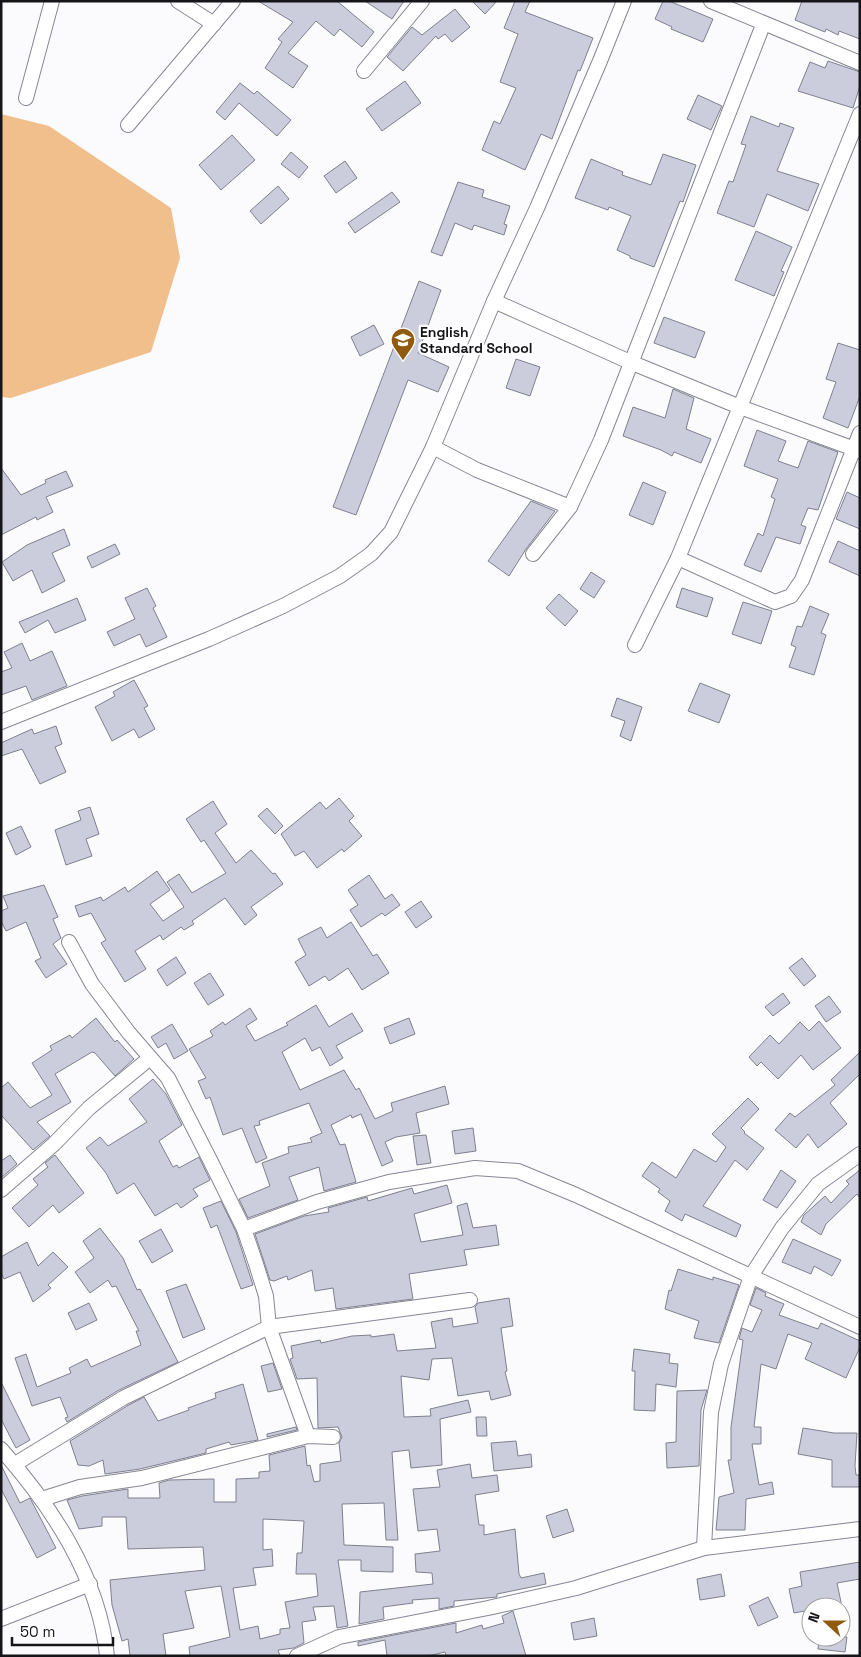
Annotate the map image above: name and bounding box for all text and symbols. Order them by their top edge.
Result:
place label: English Standard School [420,323,533,357]
school or university icon: English Standard School [390,327,416,361]
north arrow [801,1597,851,1647]
text: N [804,1610,824,1625]
scale bar [12,1614,114,1646]
text: 50 m [20,1622,55,1641]

